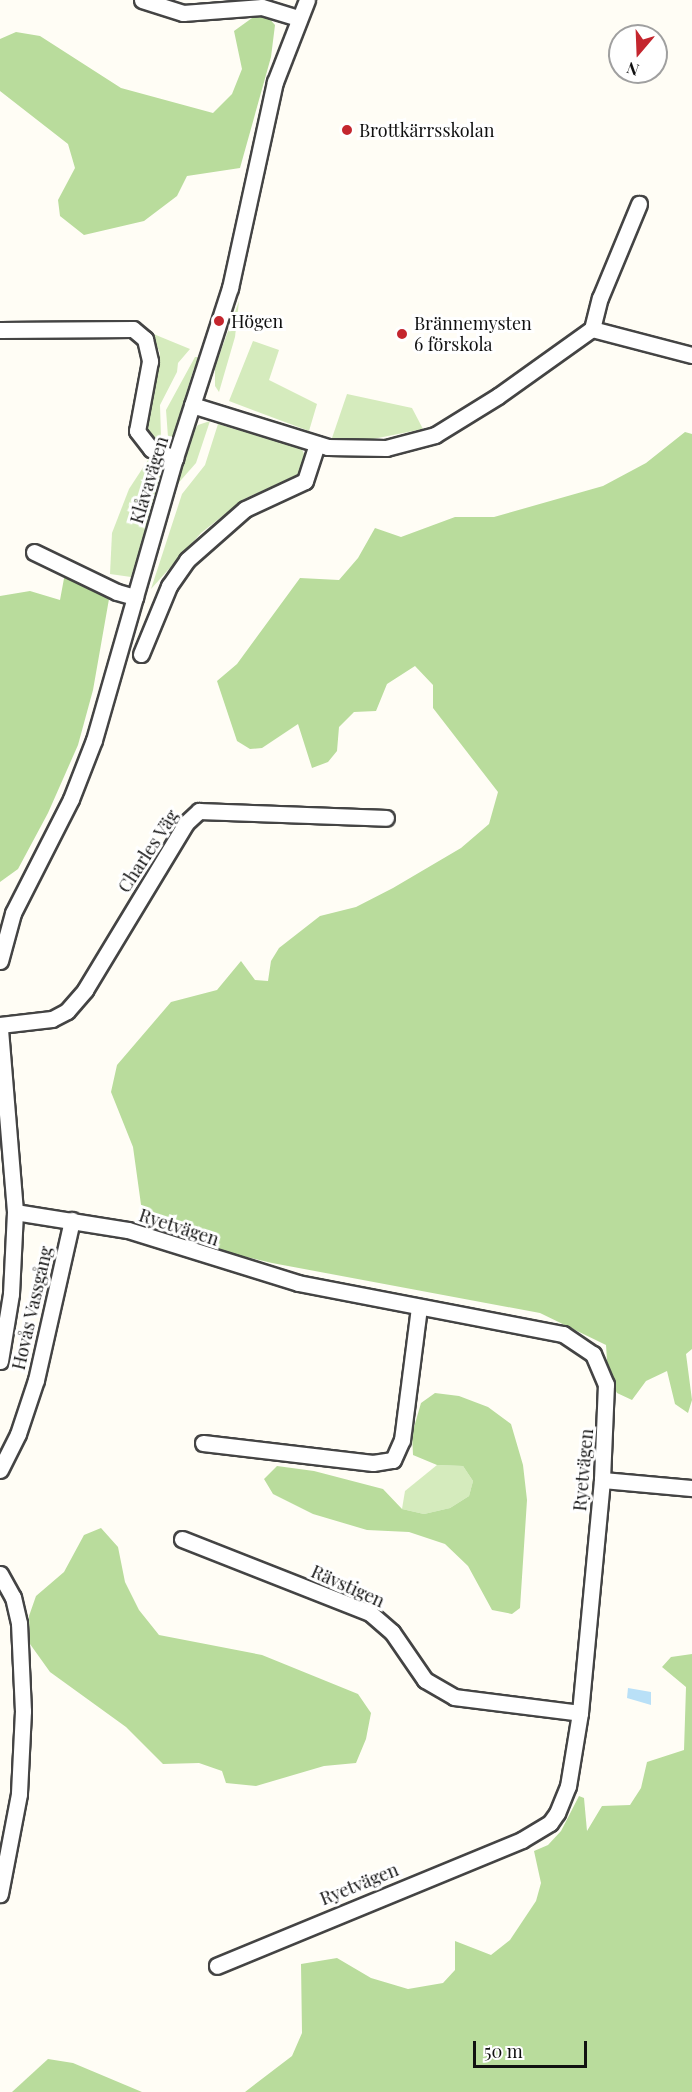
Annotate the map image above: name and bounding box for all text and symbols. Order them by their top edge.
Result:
north arrow [608,24,668,84]
text: N [624,58,642,81]
place label: Brottkärrsskolan [359,119,494,141]
marker: Brottkärrsskolan [340,123,354,137]
place label: Högen [231,310,283,332]
place label: Brännemysten 6 förskola [414,313,532,356]
marker: Högen [212,314,226,328]
marker: Brännemysten 6 förskola [395,327,409,341]
street label: Klåvavägen [125,434,173,526]
street label: Charles Väg [113,805,183,897]
street label: Ryetvägen [136,1204,222,1250]
street label: Hovås Vassgång [7,1244,57,1372]
street label: Ryetvägen [569,1428,597,1512]
street label: Rävstigen [308,1560,388,1612]
street label: Ryetvägen [317,1859,401,1909]
scale bar [476,2029,590,2067]
text: 50 m [484,2039,523,2063]

